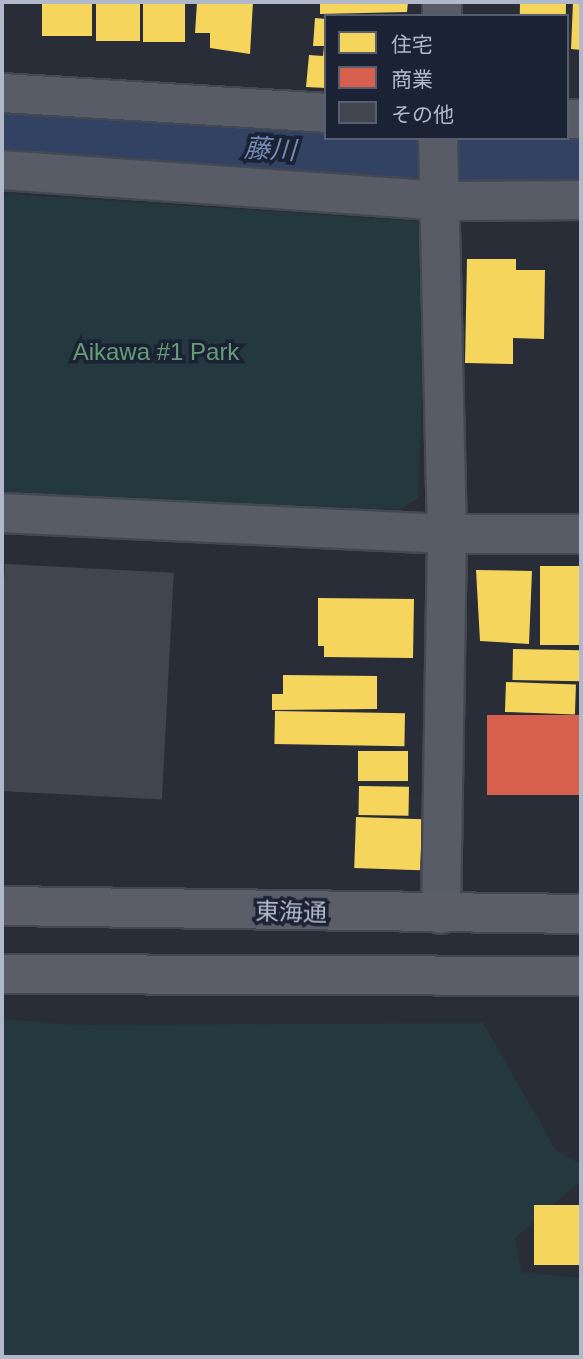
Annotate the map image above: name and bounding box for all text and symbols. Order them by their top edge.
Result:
legend [324,14,569,140]
text: 住宅 [391,33,433,56]
text: 商業 [391,68,433,91]
text: その他 [391,103,454,126]
water label: 藤川 [243,133,297,167]
park label: Aikawa #1 Park [73,338,239,366]
street label: 東海通 [255,897,327,927]

